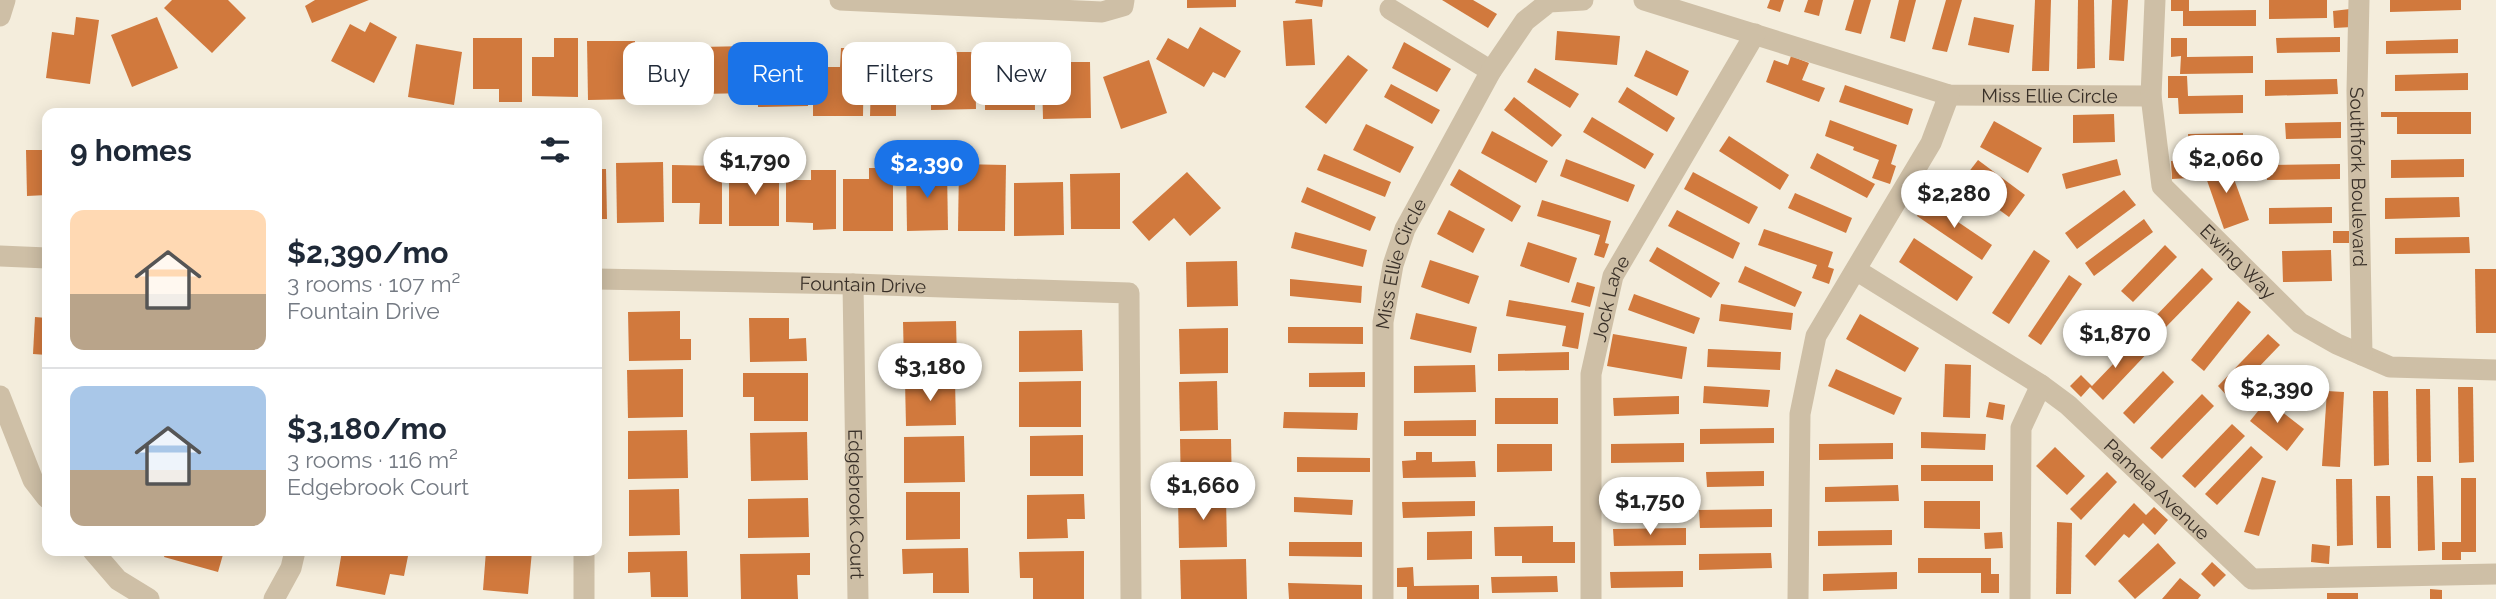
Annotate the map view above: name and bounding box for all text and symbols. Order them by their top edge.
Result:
chip: Buy [623,42,714,105]
chip: Rent [728,42,828,105]
chip: Filters [842,42,957,105]
chip: New [971,42,1071,105]
street label: Miss Ellie Circle [1981,84,2118,107]
street label: Southfork Boulevard [2346,87,2371,267]
icon: filters [536,131,574,169]
text: 9 homes [70,133,192,168]
pin: $2,060 [2169,136,2283,195]
pin: $1,790 [698,138,812,197]
pin: $2,390 [870,140,984,200]
text: $2,060 [2188,144,2264,171]
text: $1,790 [719,146,791,173]
text: $2,390 [890,149,964,176]
pin: $2,280 [1897,170,2011,230]
text: $2,280 [1917,179,1991,206]
street label: Miss Ellie Circle [1371,194,1431,331]
street label: Ewing Way [2196,220,2280,304]
text: $2,390/mo [287,235,449,270]
icon: home [126,238,210,322]
street label: Jock Lane [1588,251,1634,344]
text: 3 rooms · 107 m² [287,270,461,297]
street label: Fountain Drive [800,272,926,297]
text: Fountain Drive [287,297,440,324]
pin: $1,870 [2058,310,2172,370]
text: $1,870 [2079,319,2151,346]
pin: $3,180 [873,344,987,403]
text: $3,180 [894,352,966,379]
pin: $2,390 [2220,366,2334,425]
text: $2,390 [2240,374,2314,401]
text: $3,180/mo [287,411,447,446]
icon: home [126,414,210,498]
street label: Edgebrook Court [844,429,869,580]
street label: Pamela Avenue [2100,434,2214,544]
text: 3 rooms · 116 m² [287,446,458,473]
pin: $1,660 [1146,462,1260,522]
text: $1,660 [1166,471,1240,498]
text: Edgebrook Court [287,473,469,500]
pin: $1,750 [1593,477,1707,537]
text: $1,750 [1615,486,1685,513]

